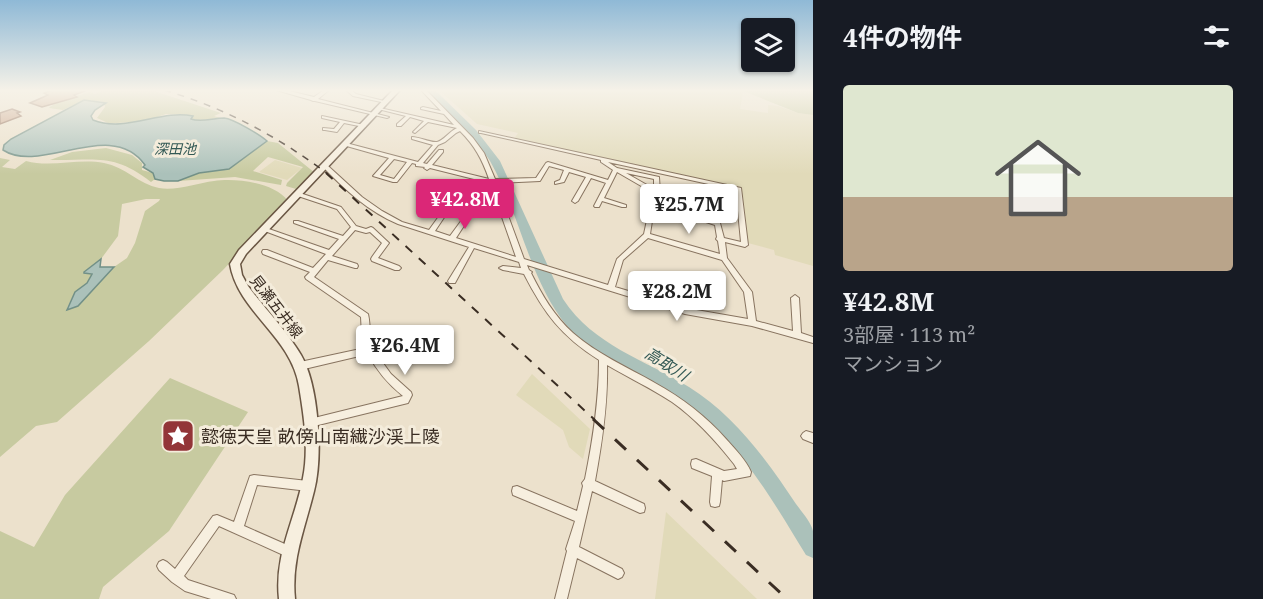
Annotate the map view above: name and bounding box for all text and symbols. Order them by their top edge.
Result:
map controls [741,18,795,72]
button: layers [741,18,795,72]
text: 4件の物件 [843,19,962,55]
icon: filters [1200,20,1233,53]
icon: home [984,124,1092,232]
water label: 深田池 [154,139,198,158]
pin: ¥42.8M [416,179,514,230]
pin: ¥25.7M [640,184,738,235]
text: ¥42.8M [430,185,500,212]
text: ¥25.7M [654,190,724,217]
street label: 見瀬五井線 [246,270,308,342]
pin: ¥28.2M [628,271,726,322]
text: ¥28.2M [642,277,712,304]
text: ¥42.8M [843,283,934,319]
text: 3部屋 · 113 m² [843,321,975,348]
pin: ¥26.4M [356,325,454,376]
text: ¥26.4M [370,331,440,358]
water label: 高取川 [641,342,695,387]
text: マンション [843,350,943,377]
place icon: 懿徳天皇 畝傍山南繊沙渓上陵 [160,418,196,454]
place label: 懿徳天皇 畝傍山南繊沙渓上陵 [201,424,440,448]

